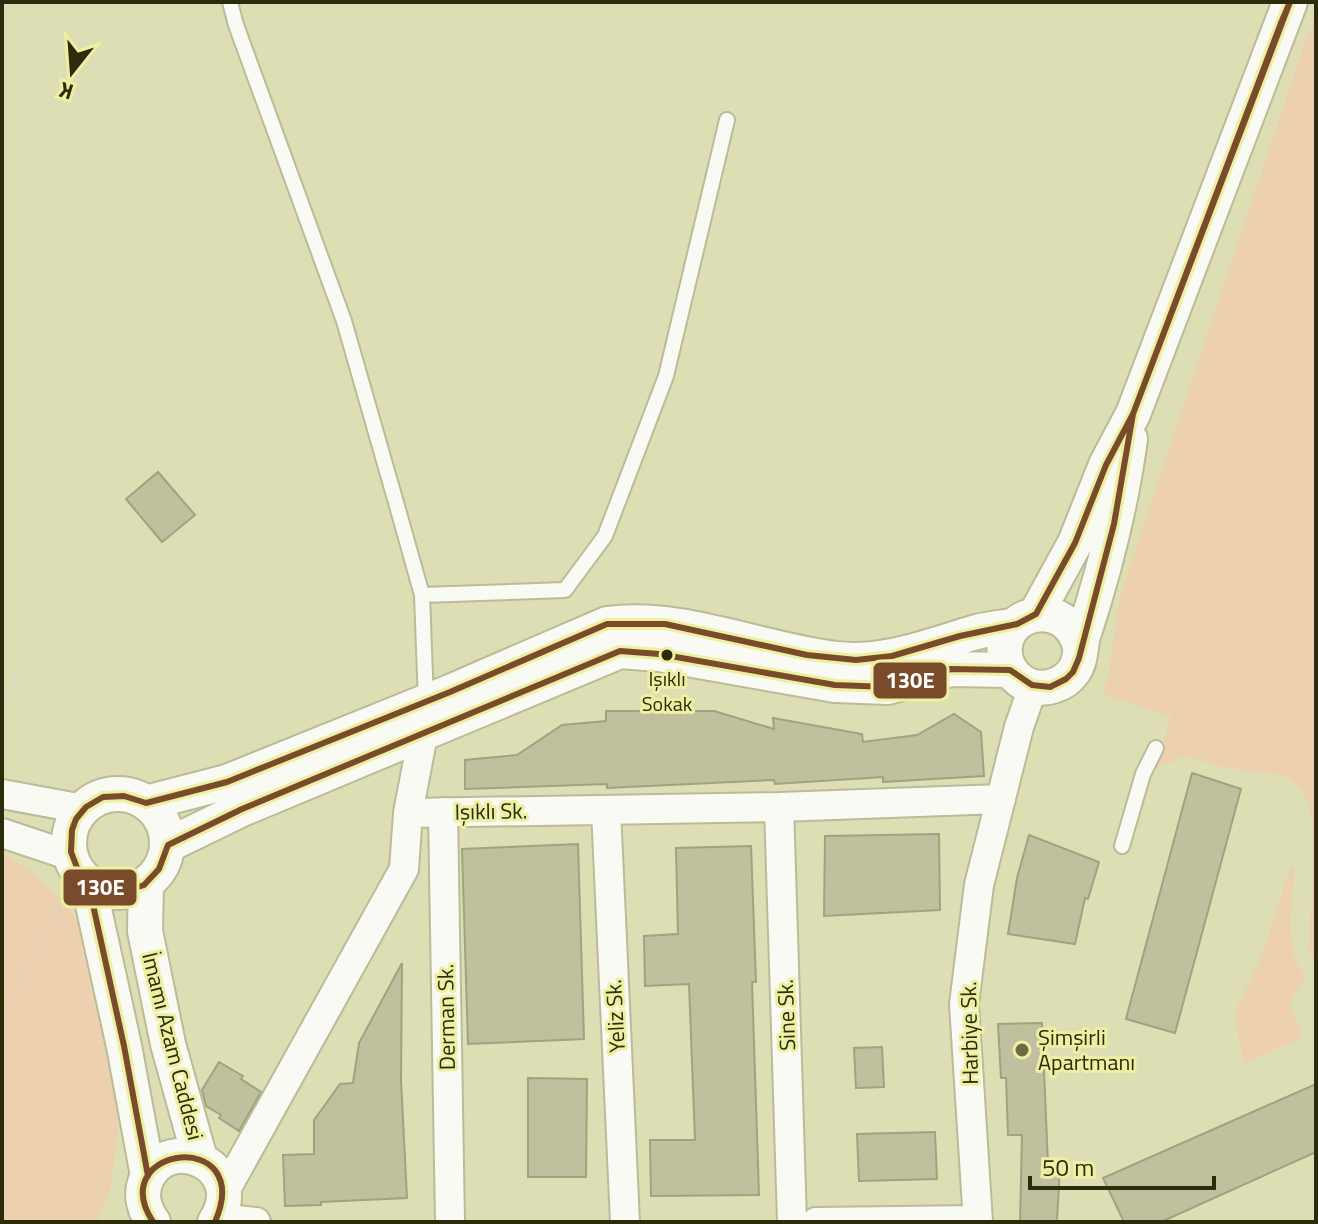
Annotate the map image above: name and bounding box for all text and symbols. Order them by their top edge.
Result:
north arrow [32,32,112,112]
text: K [55,73,77,109]
marker: Işıklı Sokak [659,647,675,663]
line badge: 130E [872,661,948,700]
place label: Işıklı Sokak [642,663,693,719]
text: 130E [885,663,935,697]
street label: Işıklı Sk. [454,793,528,829]
line badge: 130E [62,868,138,907]
text: 130E [75,870,125,904]
street label: İmamı Azam Caddesi [133,948,213,1144]
street label: Derman Sk. [428,964,464,1070]
street label: Yeliz Sk. [596,978,634,1054]
street label: Sine Sk. [768,979,804,1051]
street label: Harbiye Sk. [951,981,987,1085]
place label: Şimşirli Apartmanı [1038,1020,1135,1079]
marker: Şimşirli Apartmanı [1013,1041,1031,1059]
scale bar [1030,1140,1214,1190]
text: 50 m [1042,1149,1094,1185]

